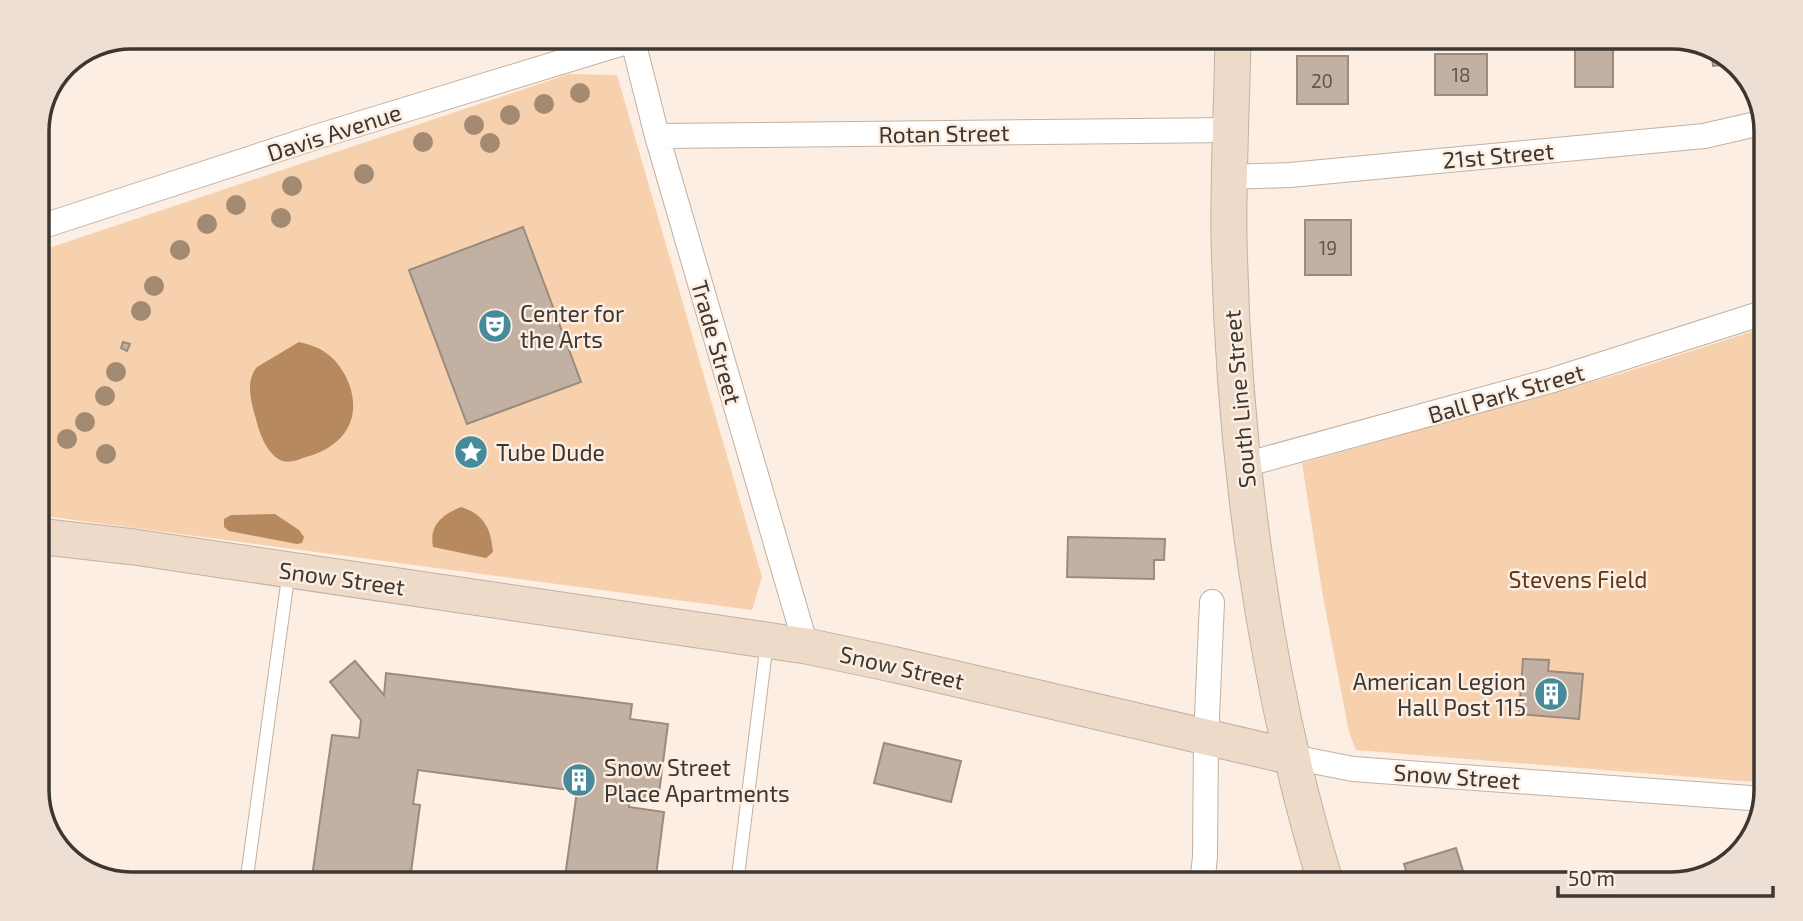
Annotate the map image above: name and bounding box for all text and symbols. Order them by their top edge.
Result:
house number: 18 [1451,63,1471,86]
house number: 20 [1311,69,1333,92]
street label: Davis Avenue [264,97,404,167]
street label: Rotan Street [878,118,1010,148]
street label: 21st Street [1441,136,1555,174]
house number: 19 [1319,236,1337,259]
street label: Trade Street [686,277,748,407]
place label: Center for the Arts [520,299,624,353]
theatre icon: Center for the Arts [476,307,514,345]
street label: South Line Street [1217,309,1261,489]
street label: Ball Park Street [1425,357,1587,429]
place icon: Tube Dude [452,433,490,471]
place label: Tube Dude [496,438,605,466]
street label: Snow Street [277,555,407,601]
park label: Stevens Field [1509,565,1647,593]
street label: Snow Street [837,639,967,695]
place label: American Legion Hall Post 115 [1353,667,1526,721]
building icon: American Legion Hall Post 115 [1532,675,1570,713]
place label: Snow Street Place Apartments [604,753,790,807]
street label: Snow Street [1393,758,1521,794]
building icon: Snow Street Place Apartments [560,761,598,799]
scale bar [1558,855,1773,899]
text: 50 m [1568,865,1615,890]

